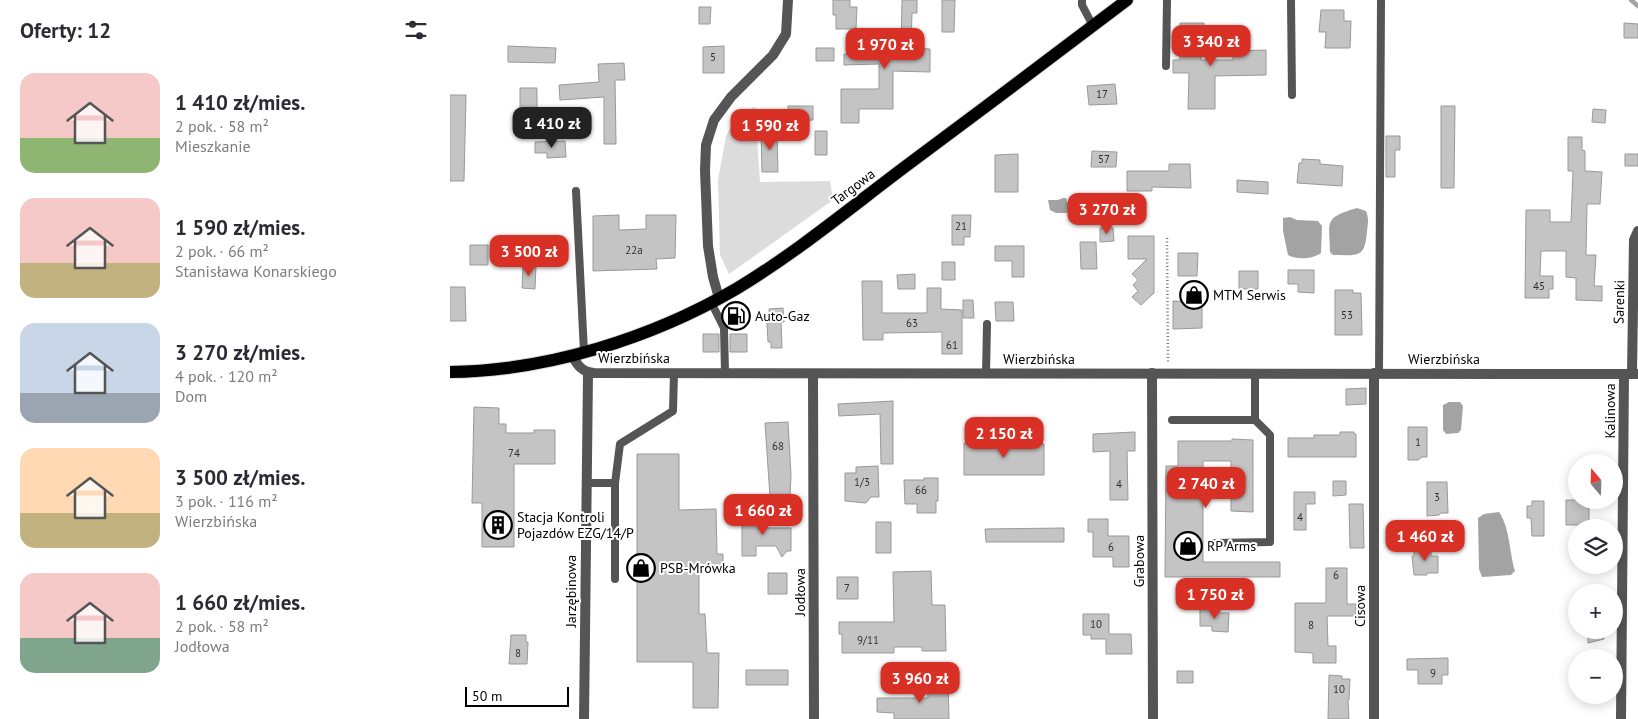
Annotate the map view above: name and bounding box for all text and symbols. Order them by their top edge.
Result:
icon: filters [402,16,430,44]
text: Oferty: 12 [20,17,111,44]
pin: 3 340 zł [1159,24,1263,67]
pin: 1 970 zł [833,28,937,70]
text: 3 340 zł [1183,31,1239,51]
text: 1 970 zł [857,34,913,54]
house number: 5 [710,50,716,64]
house number: 17 [1096,87,1108,101]
text: 1 410 zł/mies. [175,89,305,116]
icon: home [60,93,120,153]
pin: 1 410 zł [500,106,604,149]
pin: 1 590 zł [718,108,822,151]
text: 1 410 zł [524,113,580,133]
text: 1 590 zł [742,115,798,135]
text: 2 pok. · 58 m² [175,116,269,136]
text: Mieszkanie [175,136,251,156]
house number: 57 [1098,152,1110,166]
street label: Targowa [828,165,878,209]
pin: 3 270 zł [1055,192,1159,235]
text: 3 270 zł [1079,199,1135,219]
text: 1 590 zł/mies. [175,214,305,241]
icon: home [60,218,120,278]
house number: 21 [955,219,967,233]
pin: 3 500 zł [477,234,581,277]
text: 2 pok. · 66 m² [175,241,269,261]
text: 3 500 zł [501,241,557,261]
house number: 22a [625,243,643,257]
text: Stanisława Konarskiego [175,261,337,281]
house number: 45 [1533,279,1545,293]
shop icon: MTM Serwis [1179,280,1209,310]
street label: Sarenki [1610,280,1628,324]
place label: MTM Serwis [1213,286,1286,304]
fuel station icon: Auto-Gaz [721,301,751,331]
place label: Auto-Gaz [755,307,810,325]
house number: 53 [1341,308,1353,322]
house number: 63 [906,316,918,330]
house number: 61 [946,338,958,352]
text: 3 270 zł/mies. [175,339,305,366]
icon: home [60,343,120,403]
street label: Wierzbińska [598,349,670,367]
street label: Wierzbińska [1003,350,1075,368]
street label: Wierzbińska [1408,350,1480,368]
text: 4 pok. · 120 m² [175,366,278,386]
street label: Kalinowa [1601,383,1619,439]
text: Dom [175,386,207,406]
pin: 2 150 zł [952,416,1056,459]
text: 2 150 zł [976,423,1032,443]
house number: 1 [1415,435,1421,449]
house number: 68 [772,439,784,453]
house number: 74 [508,446,520,460]
north arrow [1568,454,1622,509]
map controls [1568,454,1623,704]
text: 3 500 zł/mies. [175,464,305,491]
pin: 2 740 zł [1154,466,1258,509]
icon: home [60,468,120,528]
text: 2 740 zł [1178,473,1234,493]
house number: 1/3 [854,475,870,489]
house number: 4 [1116,477,1122,491]
house number: 66 [915,483,927,497]
house number: 3 [1434,490,1440,504]
text: 3 pok. · 116 m² [175,491,278,511]
pin: 1 660 zł [711,494,815,536]
text: 1 660 zł [735,500,791,520]
place label: Stacja Kontroli Pojazdów EZG/14/P [517,508,634,542]
building icon: Stacja Kontroli Pojazdów EZG/14/P [483,510,513,540]
house number: 4 [1297,510,1303,524]
text: Wierzbińska [175,511,257,531]
button: layers [1568,519,1623,574]
pin: 1 460 zł [1373,520,1477,562]
text: 1 460 zł [1397,526,1453,546]
shop icon: RP Arms [1173,531,1203,561]
street label: Grabowa [1130,535,1148,587]
place label: RP Arms [1207,537,1256,555]
house number: 6 [1108,540,1114,554]
shop icon: PSB-Mrówka [626,553,656,583]
street label: Jarzębinowa [562,555,580,628]
place label: PSB-Mrówka [660,559,736,577]
street label: Jodłowa [791,568,809,617]
house number: 6 [1333,568,1339,582]
pin: 1 750 zł [1163,578,1267,620]
house number: 7 [844,581,850,595]
text: 1 750 zł [1187,584,1243,604]
button: + [1568,584,1623,639]
street label: Cisowa [1351,585,1369,627]
text: 1 660 zł/mies. [175,589,305,616]
icon: home [60,593,120,653]
text: 2 pok. · 58 m² [175,616,269,636]
house number: 10 [1090,617,1102,631]
house number: 8 [1308,618,1314,632]
house number: 9/11 [857,633,879,647]
text: Jodłowa [175,636,230,656]
house number: 8 [515,646,521,660]
button: − [1568,649,1623,704]
pin: 3 960 zł [868,662,972,704]
house number: 9 [1430,666,1436,680]
text: 3 960 zł [892,668,948,688]
house number: 10 [1333,682,1345,696]
scale bar [465,684,569,707]
text: 50 m [472,687,502,705]

